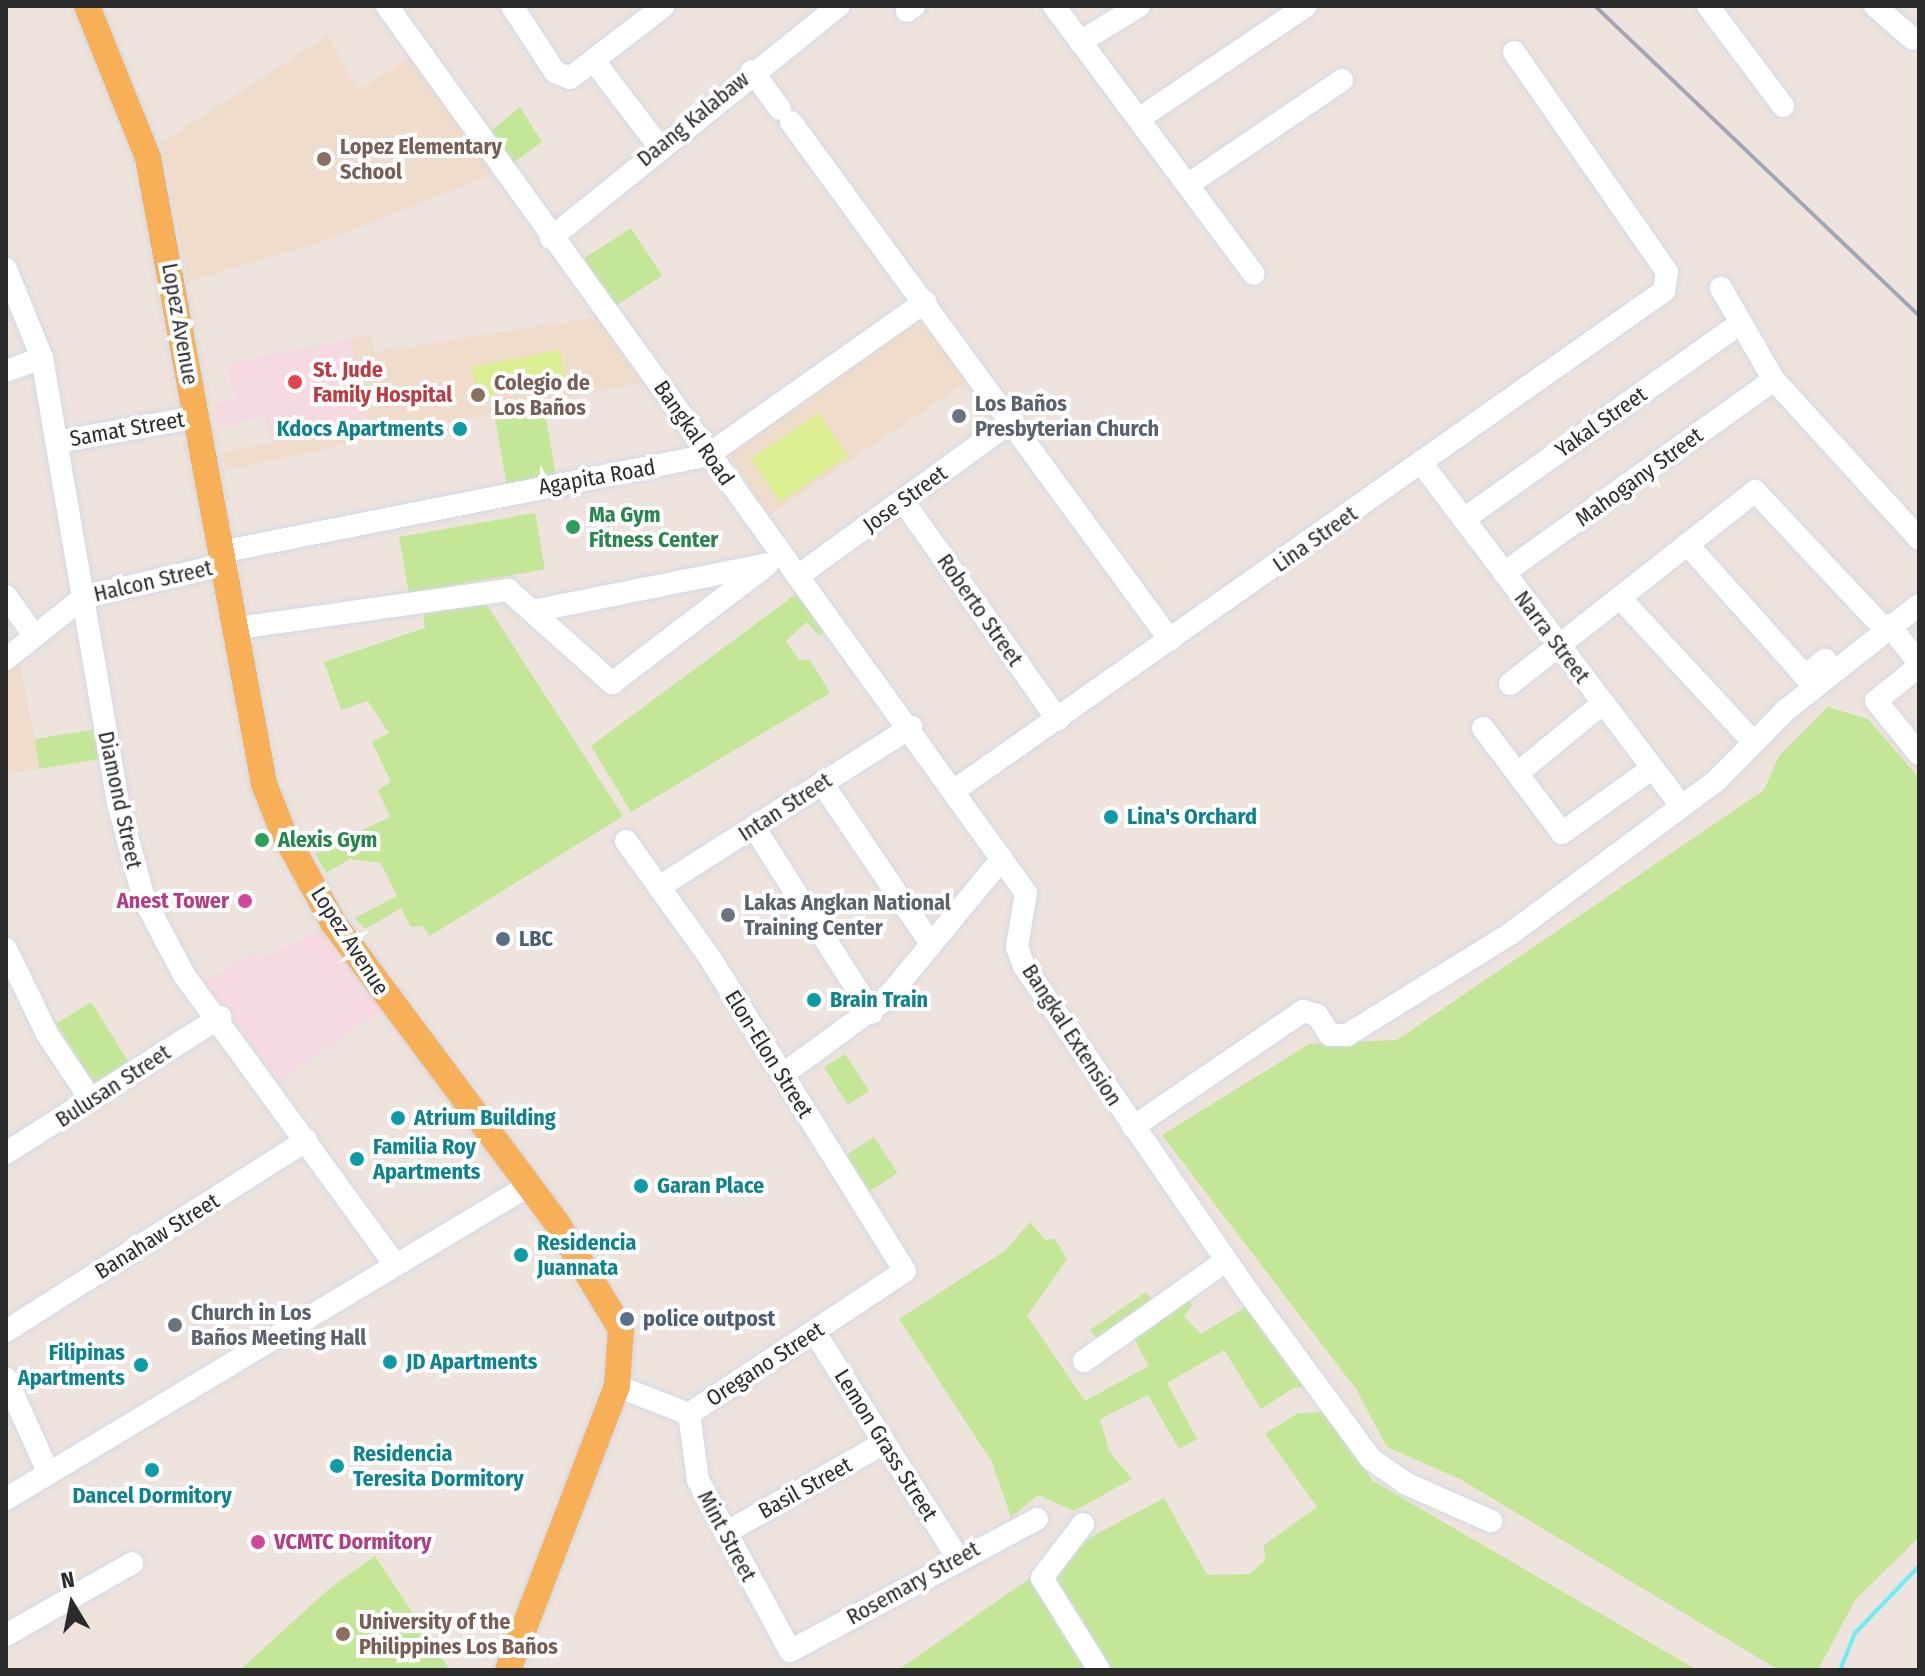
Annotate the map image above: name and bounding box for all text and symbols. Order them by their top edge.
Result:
street label: Daang Kalabaw [632,66,754,172]
place label: Lopez Elementary School [340,133,502,184]
marker: Lopez Elementary School [315,150,333,168]
street label: Lopez Avenue [156,261,204,387]
place label: St. Jude Family Hospital [313,356,452,408]
place label: Colegio de Los Baños [494,369,590,420]
marker: St. Jude Family Hospital [284,371,306,393]
street label: Bangkal Road [648,376,740,490]
street label: Yakal Street [1550,381,1652,463]
marker: Colegio de Los Baños [469,386,487,404]
place label: Los Baños Presbyterian Church [975,390,1159,442]
street label: Samat Street [68,406,186,452]
marker: Los Baños Presbyterian Church [950,407,968,425]
place label: Kdocs Apartments [277,416,444,442]
marker: Kdocs Apartments [451,420,469,438]
street label: Mahogany Street [1570,422,1708,532]
street label: Agapita Road [537,454,657,500]
street label: Jose Street [858,460,952,538]
street label: Lina Street [1268,500,1362,578]
place label: Ma Gym Fitness Center [589,501,718,552]
marker: Ma Gym Fitness Center [564,518,582,536]
street label: Roberto Street [932,549,1028,671]
street label: Halcon Street [91,555,215,607]
street label: Narra Street [1509,586,1595,688]
street label: Diamond Street [93,729,147,871]
street label: Intan Street [733,767,837,847]
place label: Lina's Orchard [1127,804,1257,830]
marker: Lina's Orchard [1102,808,1120,826]
place label: Alexis Gym [278,827,377,853]
marker: Alexis Gym [253,831,271,849]
street label: Lopez Avenue [305,882,395,1000]
place label: Anest Tower [117,888,229,914]
place label: Lakas Angkan National Training Center [744,889,951,940]
marker: Anest Tower [236,892,254,910]
marker: Lakas Angkan National Training Center [719,906,737,924]
place label: LBC [519,926,553,952]
marker: LBC [494,930,512,948]
street label: Bangkal Extension [1016,959,1128,1111]
street label: Elon-Elon Street [719,985,819,1123]
place label: Brain Train [830,987,928,1013]
marker: Brain Train [805,991,823,1009]
street label: Bulusan Street [51,1039,175,1133]
place label: Atrium Building [414,1105,556,1131]
marker: Atrium Building [389,1109,407,1127]
place label: Familia Roy Apartments [373,1133,480,1184]
marker: Familia Roy Apartments [348,1150,366,1168]
place label: Garan Place [657,1173,764,1199]
marker: Garan Place [632,1177,650,1195]
street label: Banahaw Street [90,1187,224,1285]
place label: Residencia Juannata [537,1229,636,1280]
marker: Residencia Juannata [512,1246,530,1264]
place label: Church in Los Baños Meeting Hall [191,1299,366,1350]
place label: police outpost [643,1306,775,1332]
marker: police outpost [618,1310,636,1328]
marker: Church in Los Baños Meeting Hall [166,1316,184,1334]
street label: Oregano Street [701,1316,829,1412]
place label: Filipinas Apartments [18,1339,125,1390]
place label: JD Apartments [406,1349,537,1375]
marker: JD Apartments [381,1353,399,1371]
marker: Filipinas Apartments [132,1356,150,1374]
street label: Lemon Grass Street [829,1364,943,1526]
place label: Residencia Teresita Dormitory [353,1440,524,1492]
street label: Basil Street [754,1452,856,1524]
marker: Residencia Teresita Dormitory [328,1457,346,1475]
marker: Dancel Dormitory [143,1461,161,1479]
place label: Dancel Dormitory [72,1483,232,1509]
street label: Mint Street [692,1486,762,1586]
place label: VCMTC Dormitory [274,1529,431,1555]
marker: VCMTC Dormitory [249,1533,267,1551]
street label: Rosemary Street [842,1536,984,1630]
north arrow [32,1564,112,1644]
text: N [59,1565,77,1594]
place label: University of the Philippines Los Baños [359,1608,558,1660]
marker: University of the Philippines Los Baños [334,1625,352,1643]

